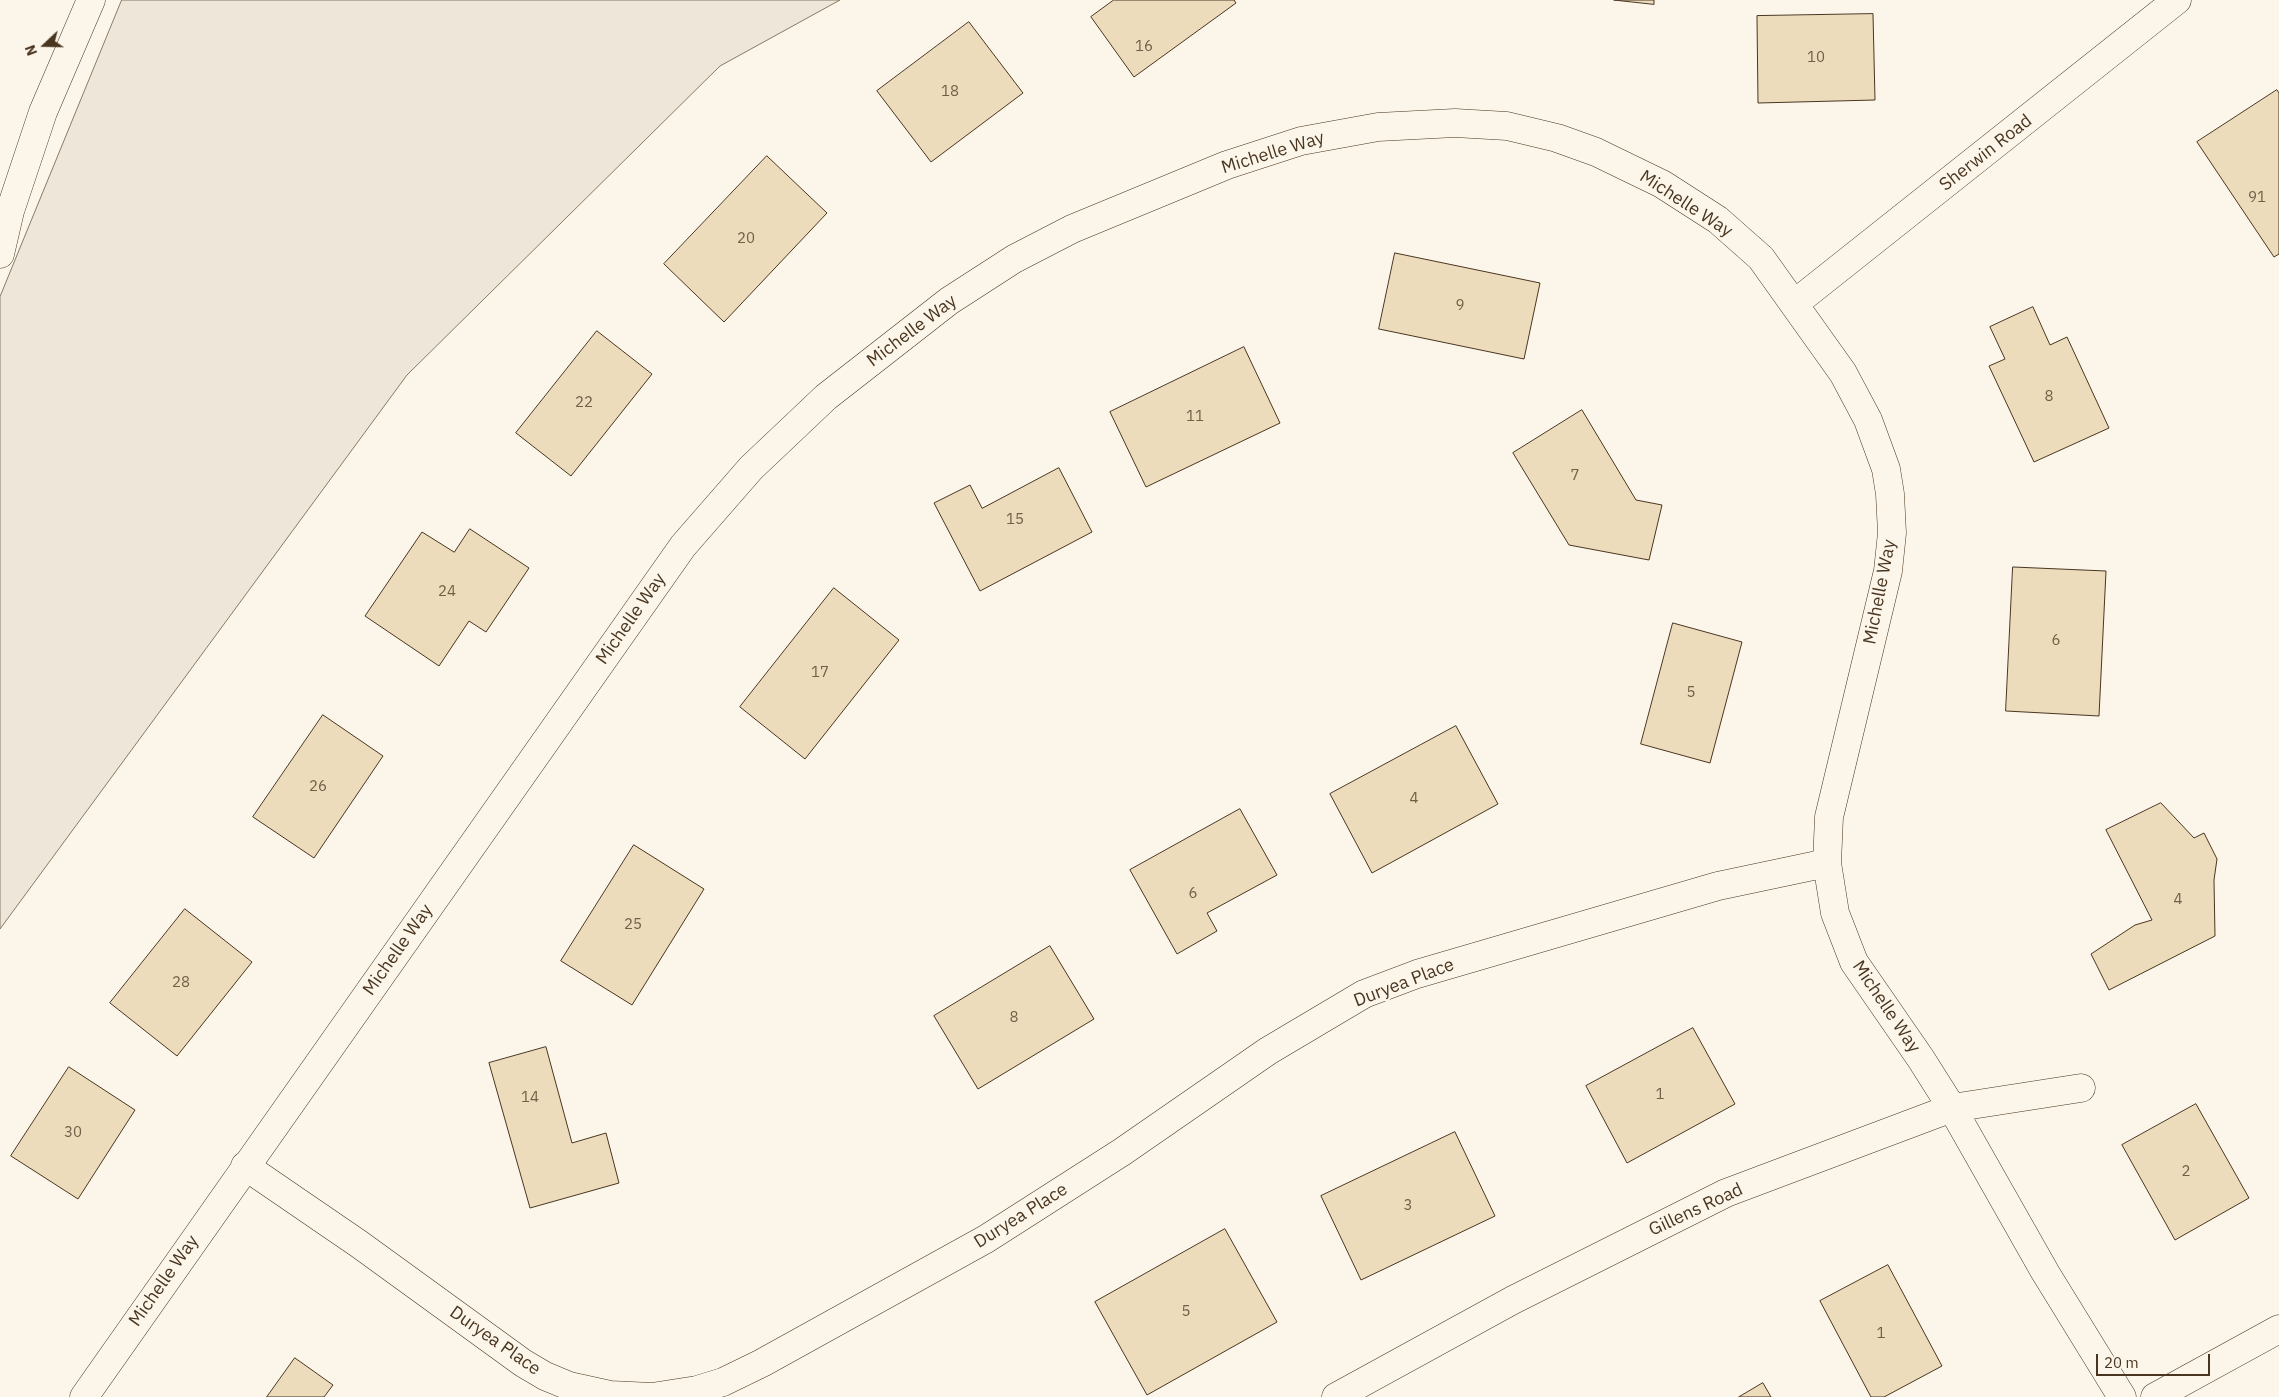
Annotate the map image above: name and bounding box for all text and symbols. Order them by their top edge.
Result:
north arrow [20,20,70,70]
house number: 16 [1135,38,1153,56]
text: N [21,42,41,58]
house number: 10 [1807,49,1825,67]
house number: 18 [941,83,959,101]
street label: Sherwin Road [1935,110,2037,196]
street label: Michelle Way [1219,127,1327,179]
street label: Michelle Way [1635,166,1737,242]
house number: 91 [2248,189,2266,207]
house number: 20 [737,230,755,248]
street label: Michelle Way [863,290,961,372]
house number: 9 [1456,297,1464,315]
house number: 8 [2045,388,2053,406]
house number: 22 [575,394,593,412]
house number: 11 [1186,408,1204,426]
house number: 7 [1571,467,1579,485]
house number: 15 [1006,511,1024,529]
street label: Michelle Way [1859,538,1901,646]
street label: Michelle Way [592,569,670,669]
house number: 24 [438,583,456,601]
house number: 6 [2052,632,2060,650]
house number: 17 [811,664,829,682]
house number: 5 [1687,684,1695,702]
house number: 26 [309,778,327,796]
house number: 4 [1410,790,1418,808]
house number: 6 [1189,885,1197,903]
house number: 4 [2174,891,2182,909]
street label: Michelle Way [359,900,437,1000]
house number: 25 [624,916,642,934]
street label: Duryea Place [1351,954,1457,1012]
street label: Michelle Way [1847,957,1925,1057]
house number: 28 [172,974,190,992]
house number: 8 [1010,1009,1018,1027]
house number: 1 [1656,1086,1664,1104]
house number: 14 [521,1089,539,1107]
house number: 30 [64,1124,82,1142]
house number: 2 [2182,1163,2190,1181]
street label: Duryea Place [970,1179,1072,1253]
street label: Gillens Road [1646,1179,1746,1241]
house number: 3 [1404,1197,1412,1215]
street label: Michelle Way [125,1231,203,1331]
street label: Duryea Place [445,1302,545,1380]
house number: 5 [1182,1303,1190,1321]
house number: 1 [1877,1325,1885,1343]
scale bar [2099,1344,2213,1376]
text: 20 m [2104,1353,2139,1372]

